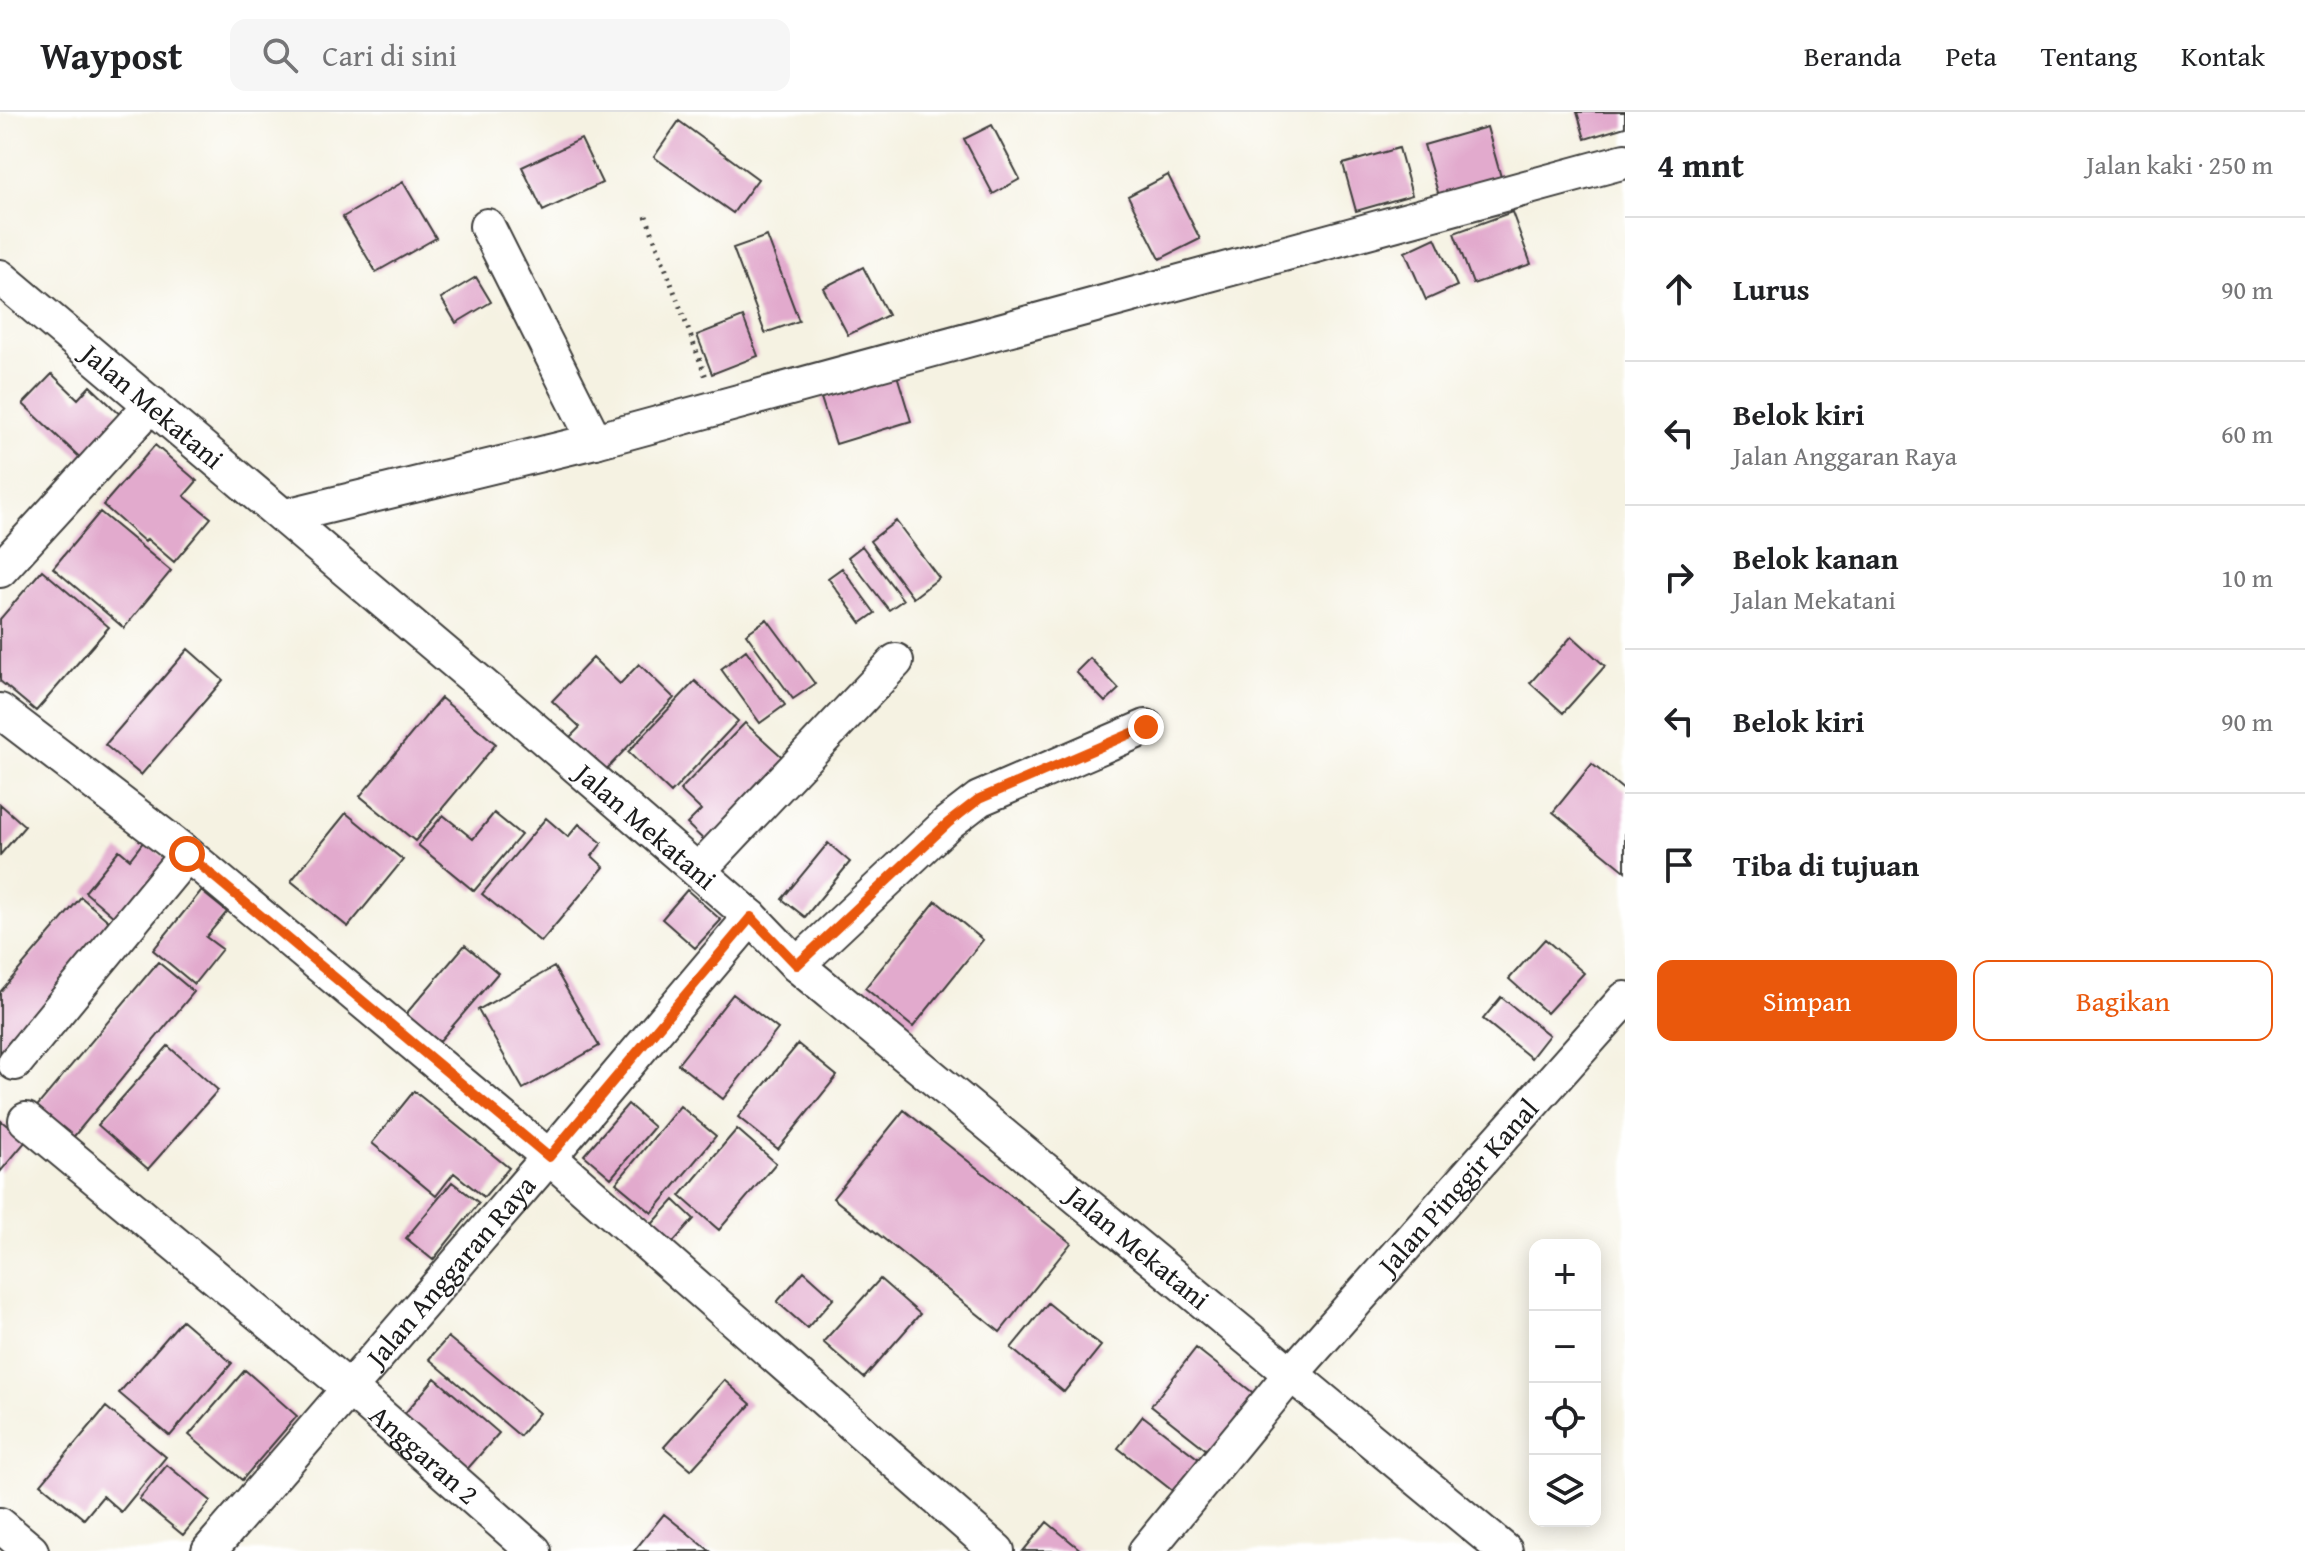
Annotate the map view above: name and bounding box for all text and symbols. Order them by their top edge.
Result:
search box [230,19,790,91]
text: Waypost [40,27,182,83]
icon: search [258,33,302,77]
text: Cari di sini [322,33,457,77]
text: Beranda [1804,35,1902,76]
text: Peta [1946,35,1997,76]
text: Tentang [2041,35,2137,76]
text: Kontak [2181,35,2265,76]
text: 4 mnt [1657,140,1744,189]
text: Jalan kaki · 250 m [2086,145,2273,184]
icon: ahead [1657,267,1701,311]
text: Lurus [1733,267,1810,311]
text: 90 m [2221,270,2273,309]
street label: Jalan Mekatani [71,332,233,478]
text: Belok kiri [1733,392,1865,436]
icon: left [1657,411,1701,455]
text: 60 m [2221,414,2273,453]
text: Jalan Anggaran Raya [1733,436,1957,475]
text: Belok kanan [1733,536,1898,580]
icon: right [1657,555,1701,599]
text: 10 m [2221,558,2273,597]
text: Jalan Mekatani [1733,580,1896,619]
icon: left [1657,699,1701,743]
text: Belok kiri [1733,699,1865,743]
text: 90 m [2221,702,2273,741]
route end [1128,709,1164,745]
street label: Jalan Mekatani [564,751,726,899]
route start [169,836,205,872]
icon: arrive [1657,843,1701,887]
text: Tiba di tujuan [1733,843,1919,887]
button: Simpan [1657,960,1957,1041]
button: Bagikan [1973,960,2273,1041]
street label: Jalan Pinggir Kanal [1366,1089,1548,1286]
street label: Jalan Anggaran Raya [354,1165,545,1378]
street label: Jalan Mekatani [1055,1173,1219,1319]
map controls [1529,1239,1601,1527]
button: + [1529,1239,1601,1311]
button: − [1529,1311,1601,1383]
button: locate [1529,1383,1601,1455]
street label: Anggaran 2 [361,1394,488,1514]
button: layers [1529,1455,1601,1527]

